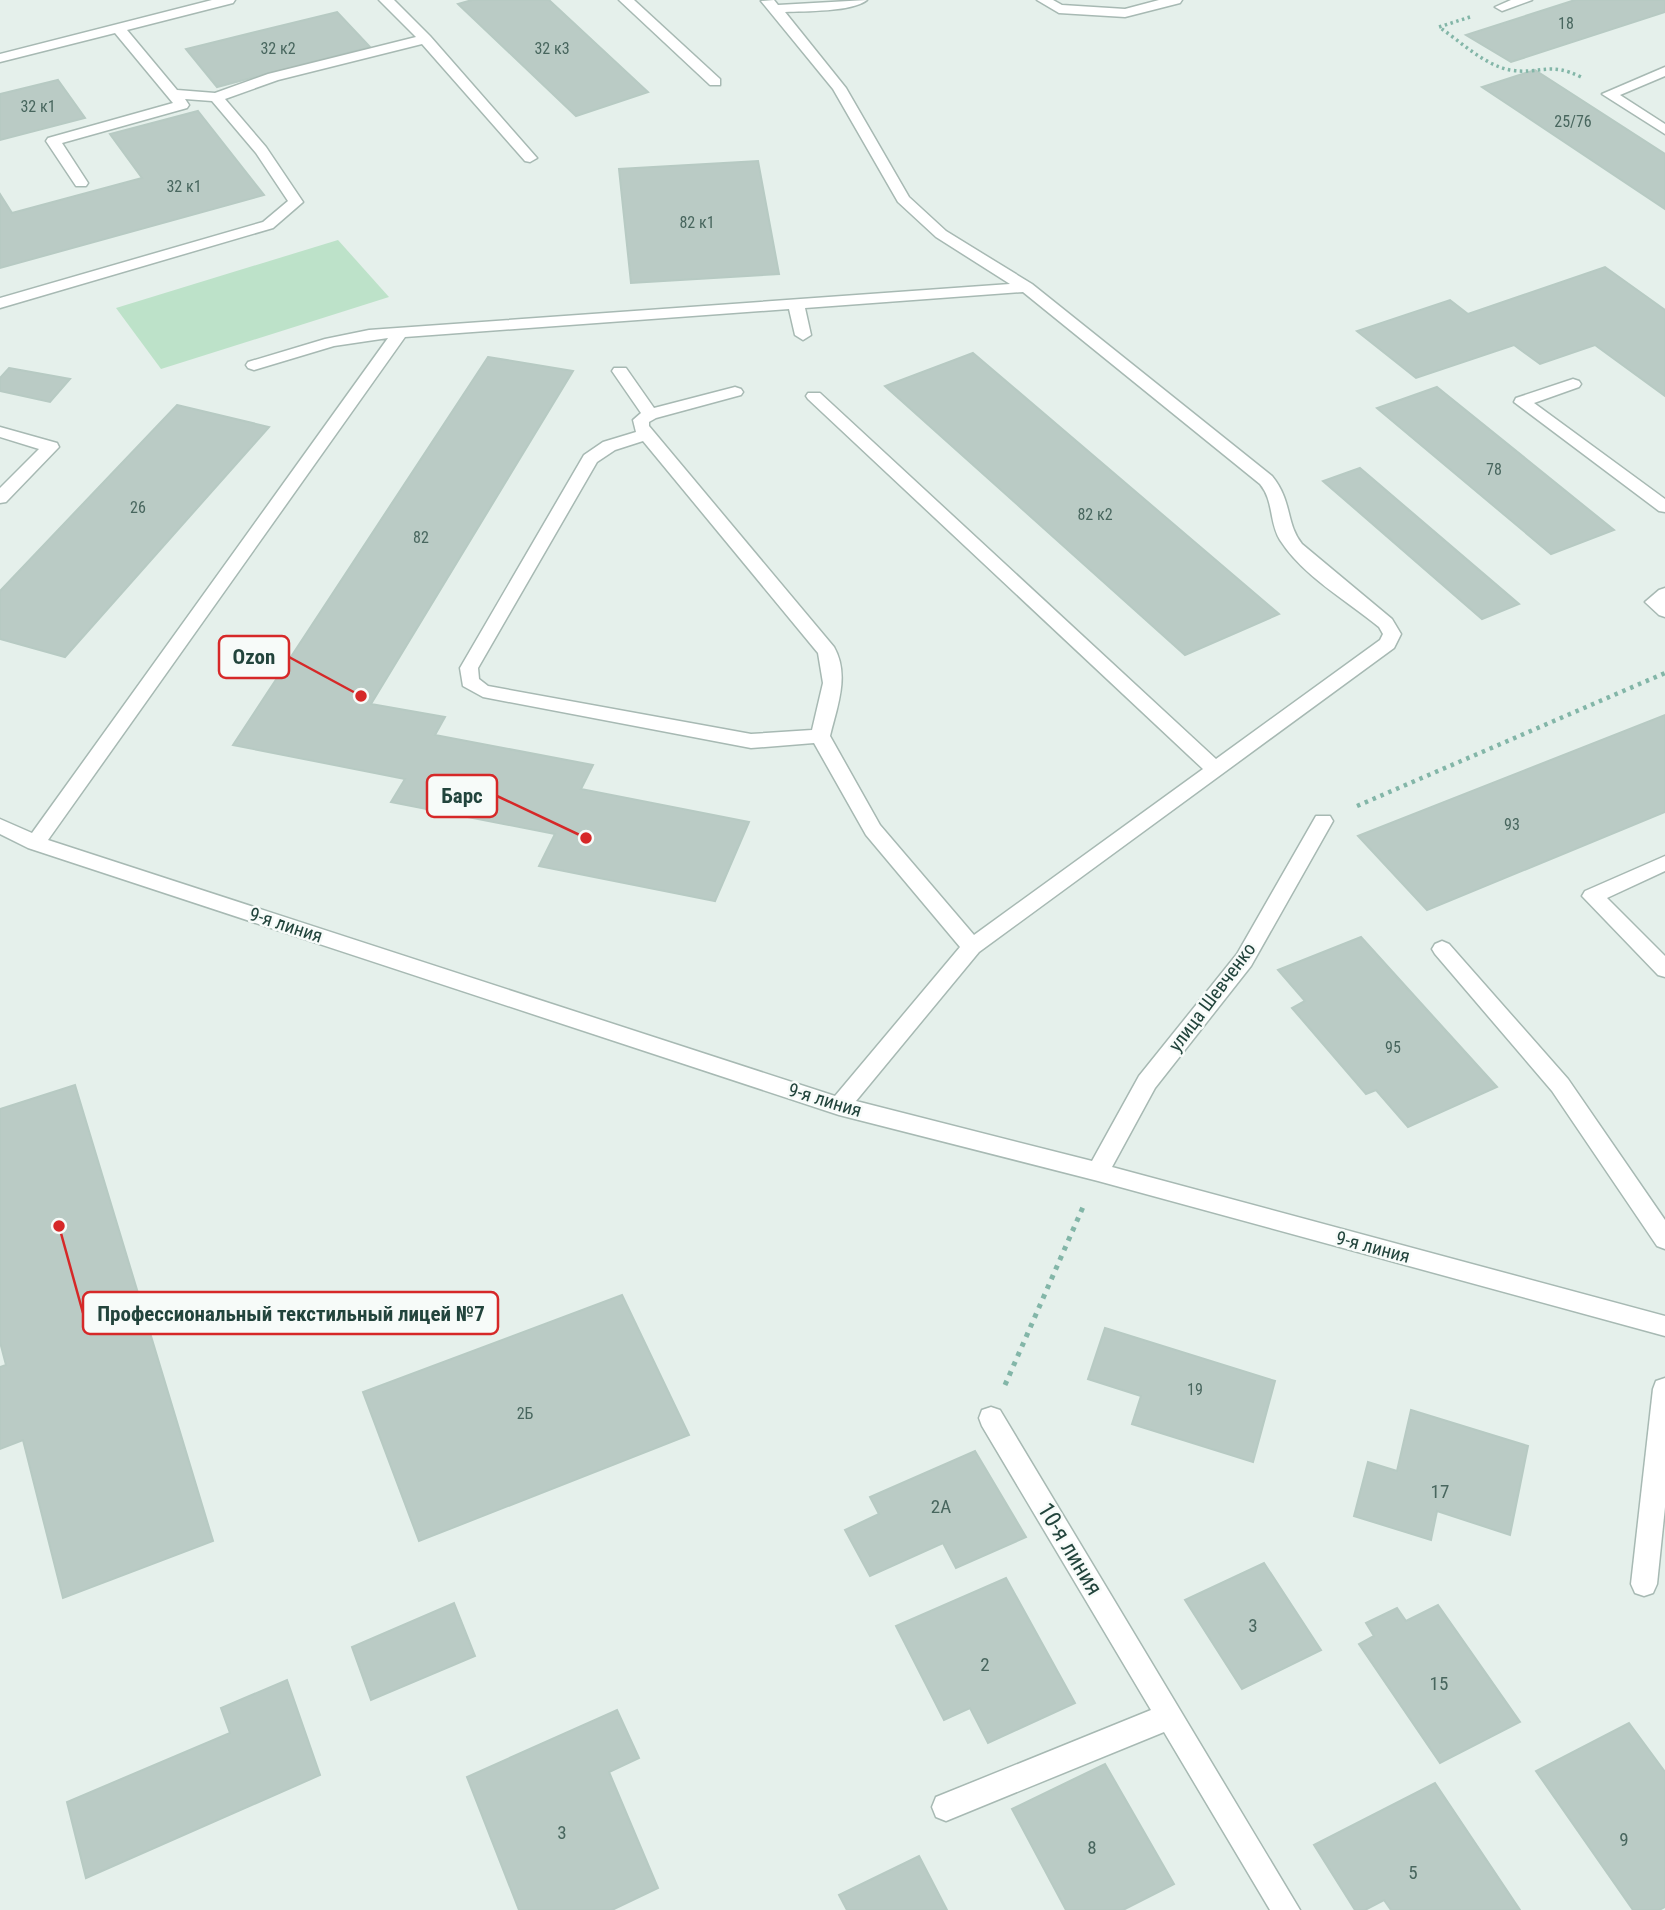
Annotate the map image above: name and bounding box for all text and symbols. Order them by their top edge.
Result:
house number: 18 [1558,14,1574,33]
house number: 32 к2 [260,39,296,58]
house number: 32 к3 [534,39,570,58]
house number: 32 к1 [20,97,56,116]
house number: 25/76 [1554,112,1592,131]
house number: 32 к1 [166,177,202,196]
house number: 82 к1 [679,213,715,232]
house number: 78 [1486,460,1502,479]
house number: 26 [130,498,146,517]
house number: 82 к2 [1077,505,1113,524]
house number: 82 [413,528,429,547]
callout: Ozon [219,636,289,678]
text: Ozon [233,645,275,669]
callout: Барс [427,775,497,817]
text: Барс [441,784,483,808]
house number: 93 [1504,815,1520,834]
street label: 9-я линия [247,902,325,948]
street label: улица Шевченко [1164,938,1260,1056]
house number: 95 [1385,1038,1401,1057]
street label: 9-я линия [786,1078,864,1122]
street label: 9-я линия [1334,1226,1412,1268]
callout: Профессиональный текстильный лицей №7 [83,1292,498,1334]
text: Профессиональный текстильный лицей №7 [97,1302,485,1326]
house number: 19 [1187,1380,1203,1399]
house number: 2Б [517,1404,534,1423]
house number: 17 [1431,1480,1449,1503]
house number: 2А [931,1495,951,1518]
street label: 10-я линия [1032,1498,1108,1600]
house number: 3 [1248,1614,1258,1637]
house number: 2 [980,1653,990,1676]
house number: 15 [1430,1672,1448,1695]
house number: 3 [557,1821,567,1844]
house number: 9 [1619,1828,1629,1851]
house number: 8 [1087,1836,1097,1859]
house number: 5 [1408,1861,1418,1884]

